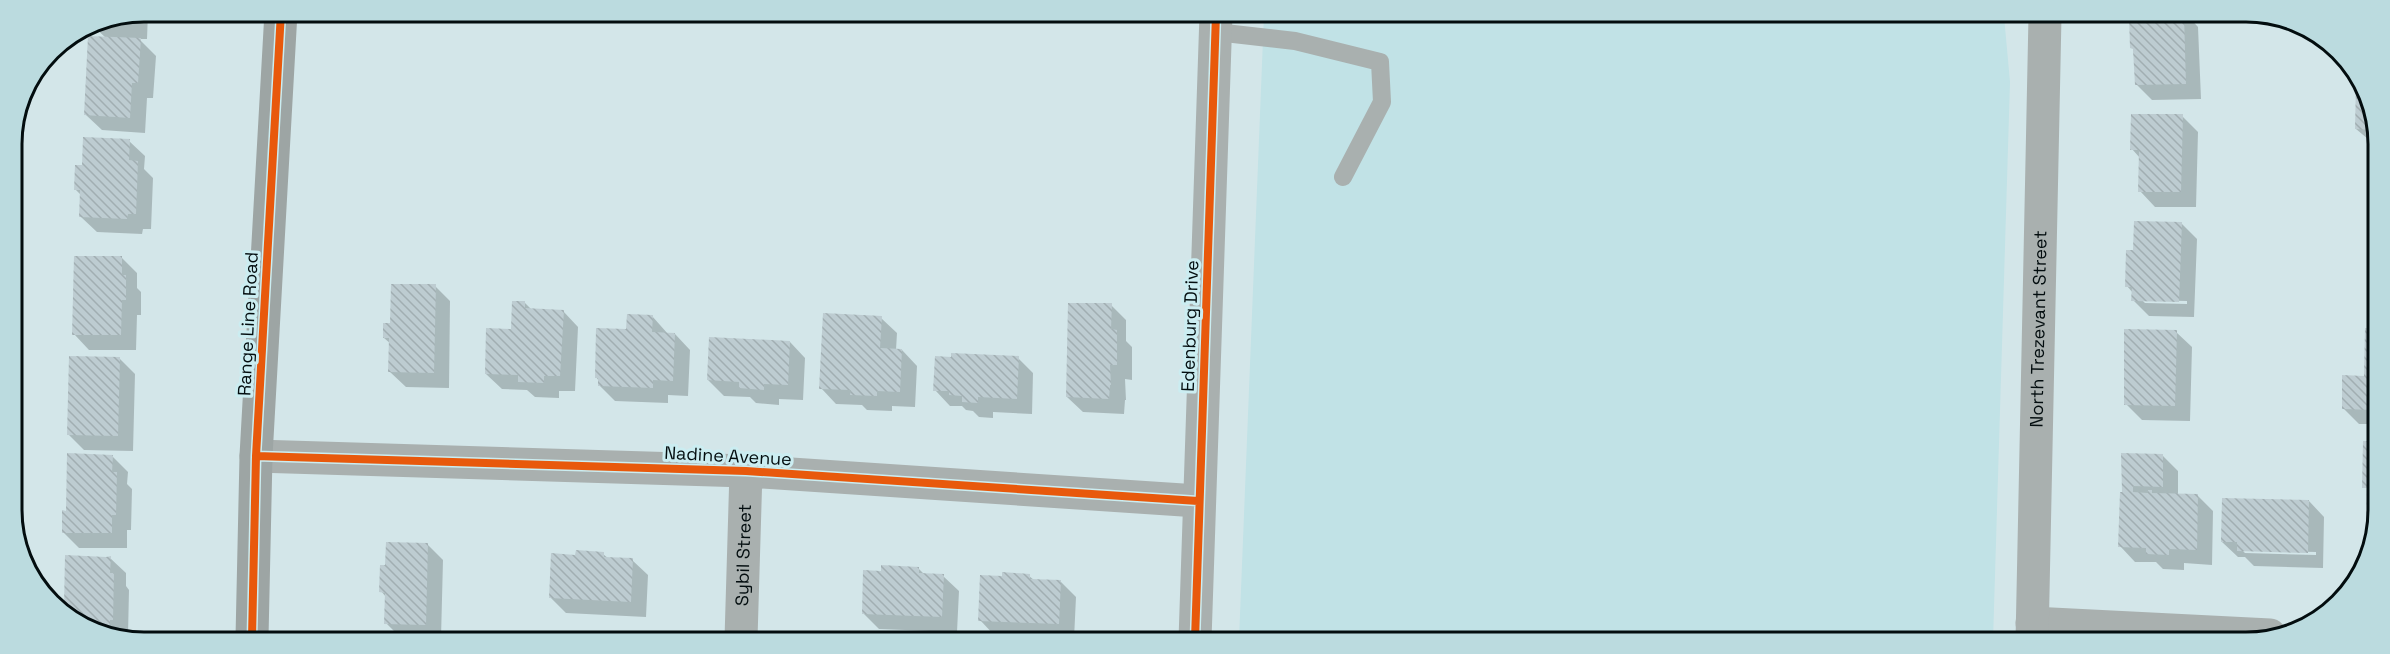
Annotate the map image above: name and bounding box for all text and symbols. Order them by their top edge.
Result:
street label: North Trezevant Street [2024,230,2052,428]
street label: Range Line Road [232,251,263,397]
street label: Edenburg Drive [1176,260,1203,392]
street label: Nadine Avenue [664,441,792,470]
street label: Sybil Street [730,504,756,606]

